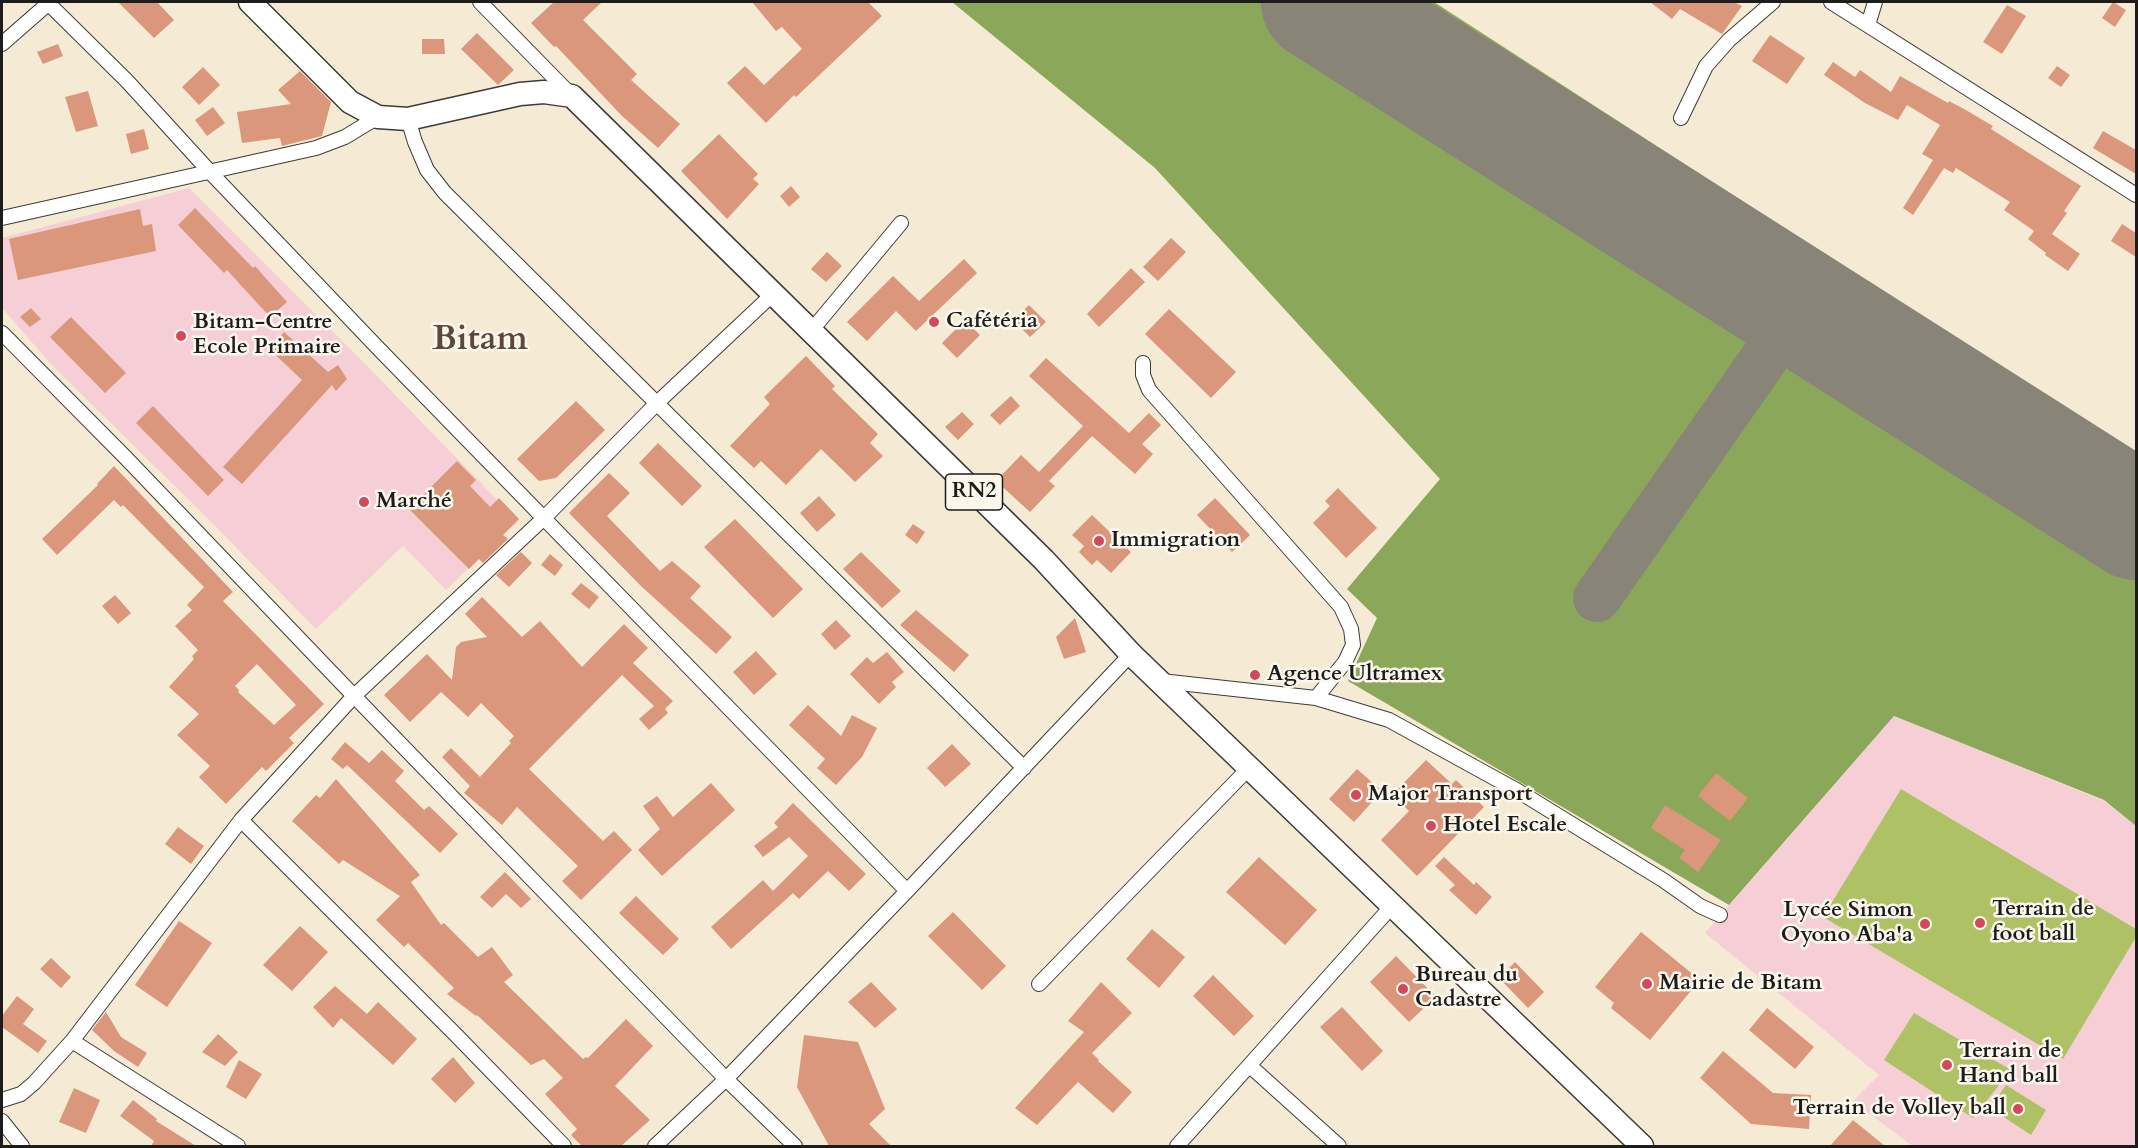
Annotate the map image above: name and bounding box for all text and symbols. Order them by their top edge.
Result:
place label: Cafétéria [946,309,1038,335]
place label: Bitam-Centre Ecole Primaire [193,310,341,362]
marker: Cafétéria [927,315,941,329]
district label: Bitam [432,321,528,361]
marker: Bitam-Centre Ecole Primaire [174,329,188,343]
road number: RN2 [946,474,1002,510]
place label: Marché [376,489,452,515]
marker: Marché [357,495,371,509]
place label: Immigration [1111,528,1240,554]
marker: Immigration [1092,534,1106,548]
place label: Agence Ultramex [1267,662,1443,688]
marker: Agence Ultramex [1248,668,1262,682]
place label: Major Transport [1368,782,1532,808]
marker: Major Transport [1349,788,1363,802]
place label: Hotel Escale [1443,813,1567,839]
marker: Hotel Escale [1424,819,1438,833]
place label: Terrain de foot ball [1992,897,2094,948]
place label: Lycée Simon Oyono Aba'a [1781,898,1913,950]
marker: Terrain de foot ball [1973,916,1987,930]
marker: Lycée Simon Oyono Aba'a [1918,917,1932,931]
place label: Bureau du Cadastre [1415,963,1518,1014]
place label: Mairie de Bitam [1659,971,1822,997]
marker: Mairie de Bitam [1640,977,1654,991]
marker: Bureau du Cadastre [1396,982,1410,996]
place label: Terrain de Hand ball [1959,1039,2061,1090]
marker: Terrain de Hand ball [1940,1058,1954,1072]
place label: Terrain de Volley ball [1792,1096,2006,1122]
marker: Terrain de Volley ball [2011,1102,2025,1116]

